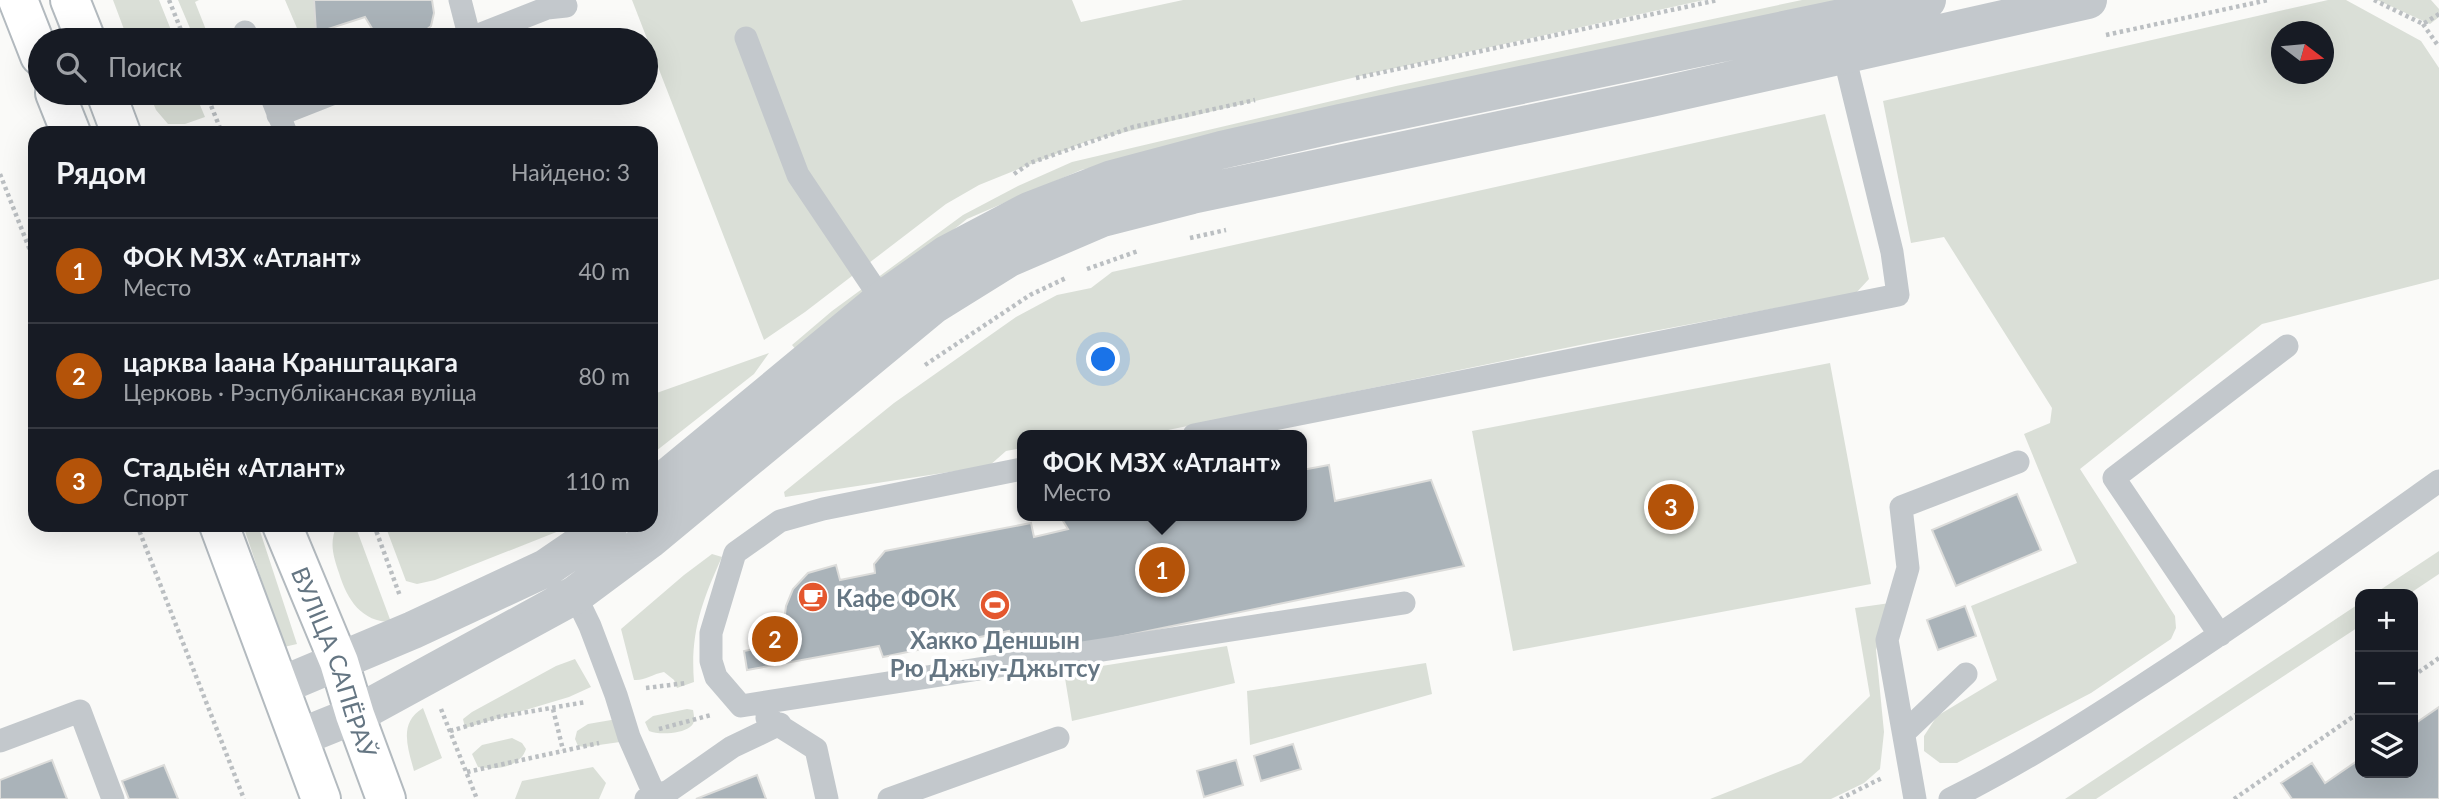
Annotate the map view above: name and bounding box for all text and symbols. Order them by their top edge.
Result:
north arrow [2271,21,2334,84]
search box [28,28,658,105]
icon: search [52,48,90,86]
text: Поиск [108,51,182,83]
text: Рядом [56,154,146,190]
text: Найдено: 3 [511,158,630,186]
text: ФОК МЗХ «Атлант» [123,241,362,273]
text: 1 [72,257,86,285]
text: 40 m [579,257,630,285]
text: Место [123,273,191,301]
your location [1086,342,1120,376]
text: царква Іаана Кранштацкага [123,346,458,378]
text: 2 [72,362,86,390]
text: 80 m [579,362,630,390]
text: Церковь · Рэспубліканская вуліца [123,378,477,406]
popup [1017,430,1307,521]
text: ФОК МЗХ «Атлант» [1043,446,1281,478]
text: Стадыён «Атлант» [123,451,346,483]
text: 3 [72,467,86,495]
text: 110 m [565,467,630,495]
text: Место [1043,478,1111,506]
pin: 3 [1648,481,1694,533]
text: Спорт [123,483,188,511]
pin: 1 [1139,544,1185,596]
street label: ВУЛІЦА САПЁРАЎ [286,562,384,762]
cafe icon: Кафе ФОК [796,580,830,614]
place label: Кафе ФОК [836,583,957,612]
sports icon: Хакко Деншын Рю Джыу-Джытсу [978,588,1012,622]
map controls [2355,589,2418,778]
button: + [2355,589,2418,652]
pin: 2 [752,613,798,665]
place label: Хакко Деншын Рю Джыу-Джытсу [890,625,1100,682]
button: − [2355,652,2418,715]
button: layers [2355,715,2418,778]

